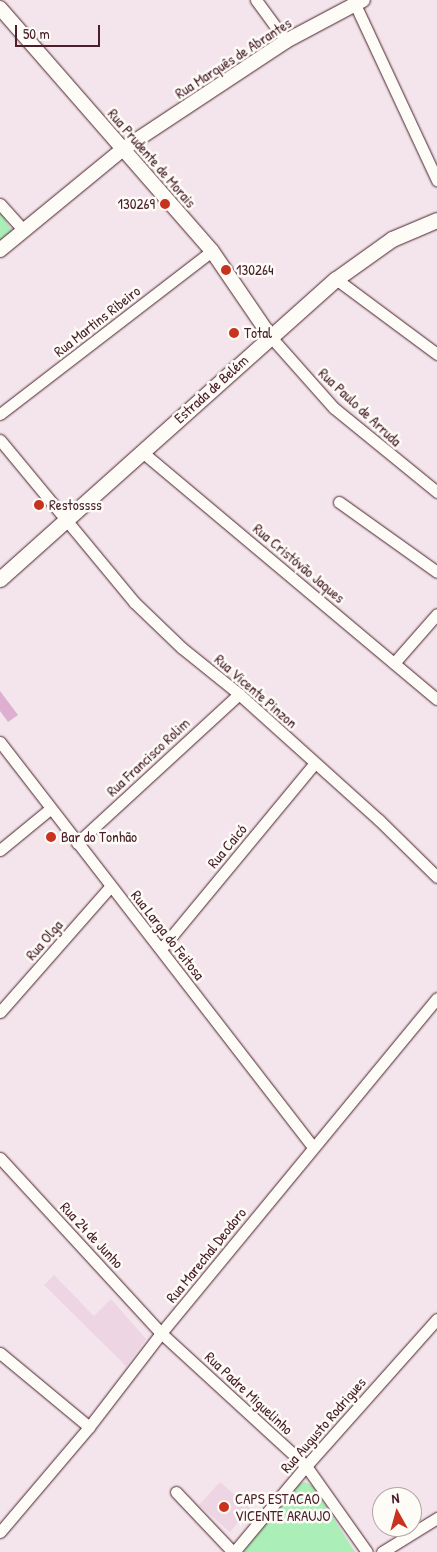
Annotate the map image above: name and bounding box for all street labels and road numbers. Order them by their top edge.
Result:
street label: Rua Marquês de Abrantes [172,14,294,102]
street label: Rua Prudente de Morais [104,105,200,211]
street label: Rua Martins Ribeiro [50,282,144,360]
street label: Estrada de Belém [170,351,252,427]
street label: Rua Paulo de Arruda [315,364,405,450]
street label: Rua Cristóvão Jaques [250,519,348,607]
street label: Rua Vicente Pinzon [211,650,301,732]
street label: Rua Francisco Rolim [103,714,193,800]
street label: Rua Caicó [204,821,250,871]
street label: Rua Larga do Feitosa [127,887,209,983]
street label: Rua Olga [22,916,66,964]
street label: Rua 24 de Junho [57,1198,127,1272]
street label: Rua Marechal Deodoro [162,1204,250,1306]
street label: Rua Padre Miguelinho [201,1348,297,1438]
street label: Rua Augusto Rodrigues [277,1374,369,1476]

